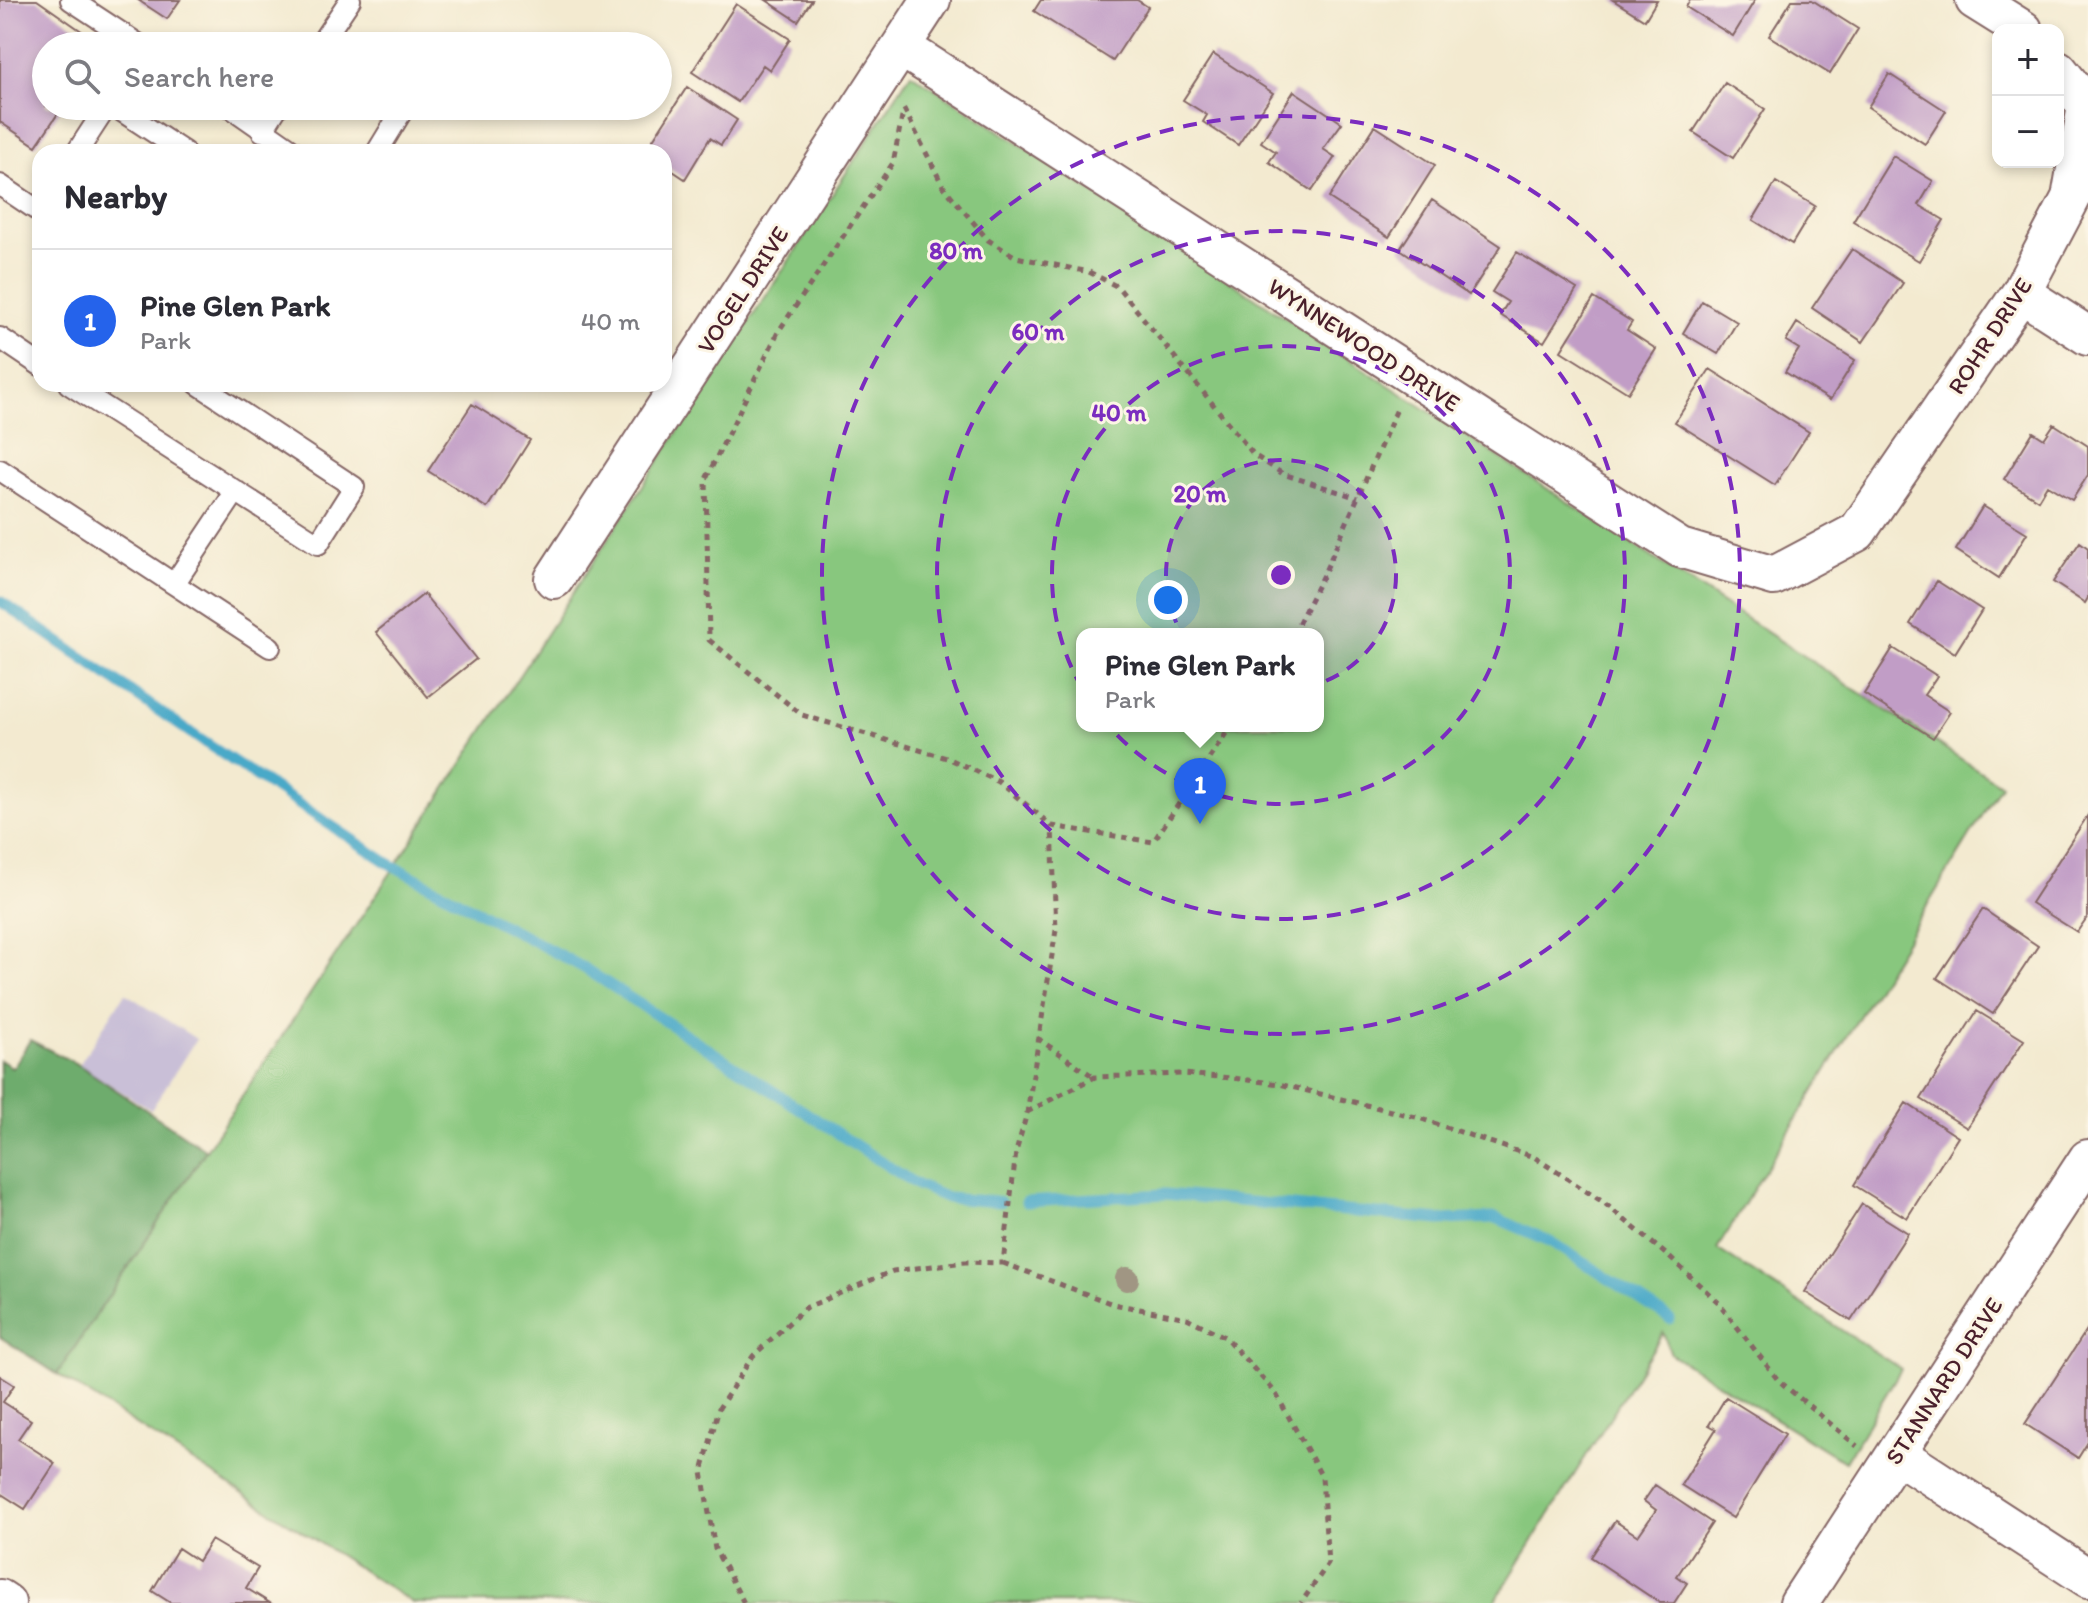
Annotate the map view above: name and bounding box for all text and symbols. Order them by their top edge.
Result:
map controls [1992,24,2064,168]
button: + [1992,24,2064,96]
search box [32,32,672,120]
icon: search [60,54,104,98]
text: Search here [124,58,274,95]
button: − [1992,96,2064,168]
text: Nearby [64,176,167,217]
street label: VOGEL DRIVE [691,221,794,359]
text: 80 m [929,236,984,265]
street label: WYNNEWOOD DRIVE [1263,272,1466,418]
street label: ROHR DRIVE [1941,272,2038,399]
text: Pine Glen Park [140,287,331,324]
text: 1 [84,305,96,337]
text: 40 m [581,305,640,337]
text: 60 m [1011,317,1065,346]
text: Park [140,324,191,356]
text: 40 m [1092,398,1147,427]
text: 20 m [1174,479,1227,508]
centre of rings [1267,561,1295,589]
your location [1148,580,1188,620]
popup [1076,628,1324,732]
text: Pine Glen Park [1105,646,1295,683]
text: Park [1105,683,1156,715]
pin: 1 [1174,758,1226,824]
street label: STANNARD DRIVE [1879,1292,2008,1470]

